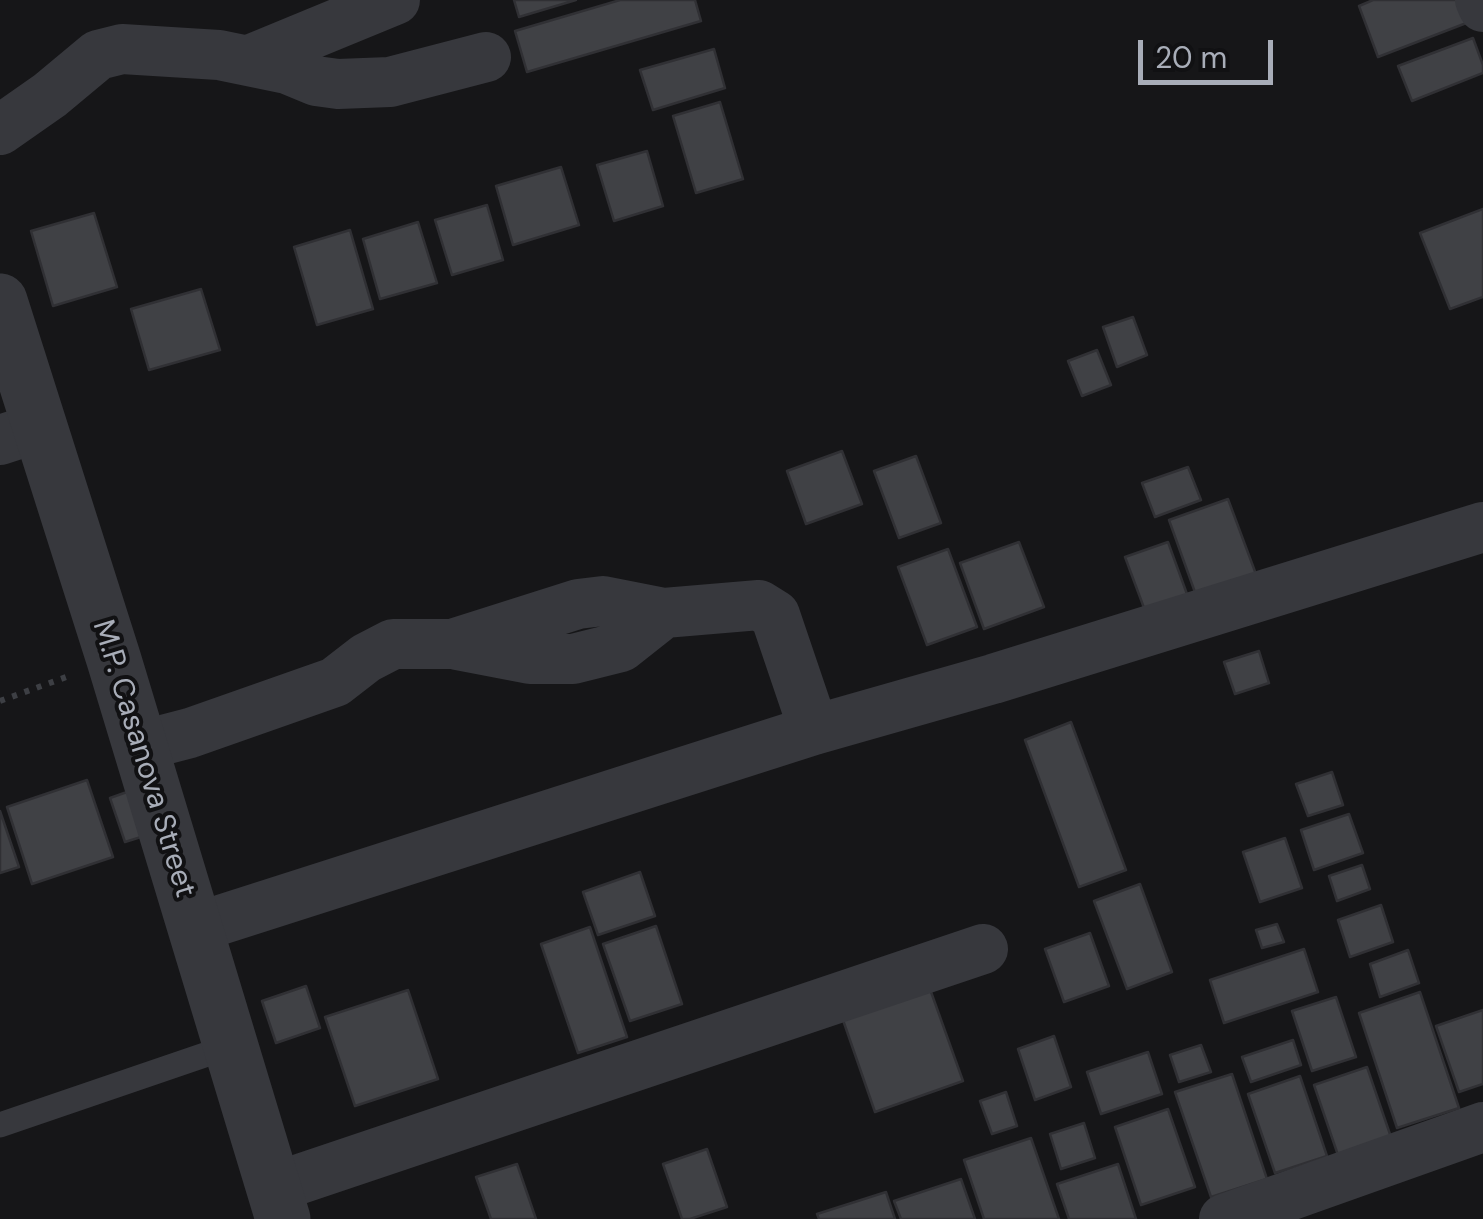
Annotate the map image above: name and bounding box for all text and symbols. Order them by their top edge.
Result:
scale bar [1143,20,1278,82]
text: 20 m [1155,38,1227,77]
street label: M.P. Casanova Street [84,616,202,902]

